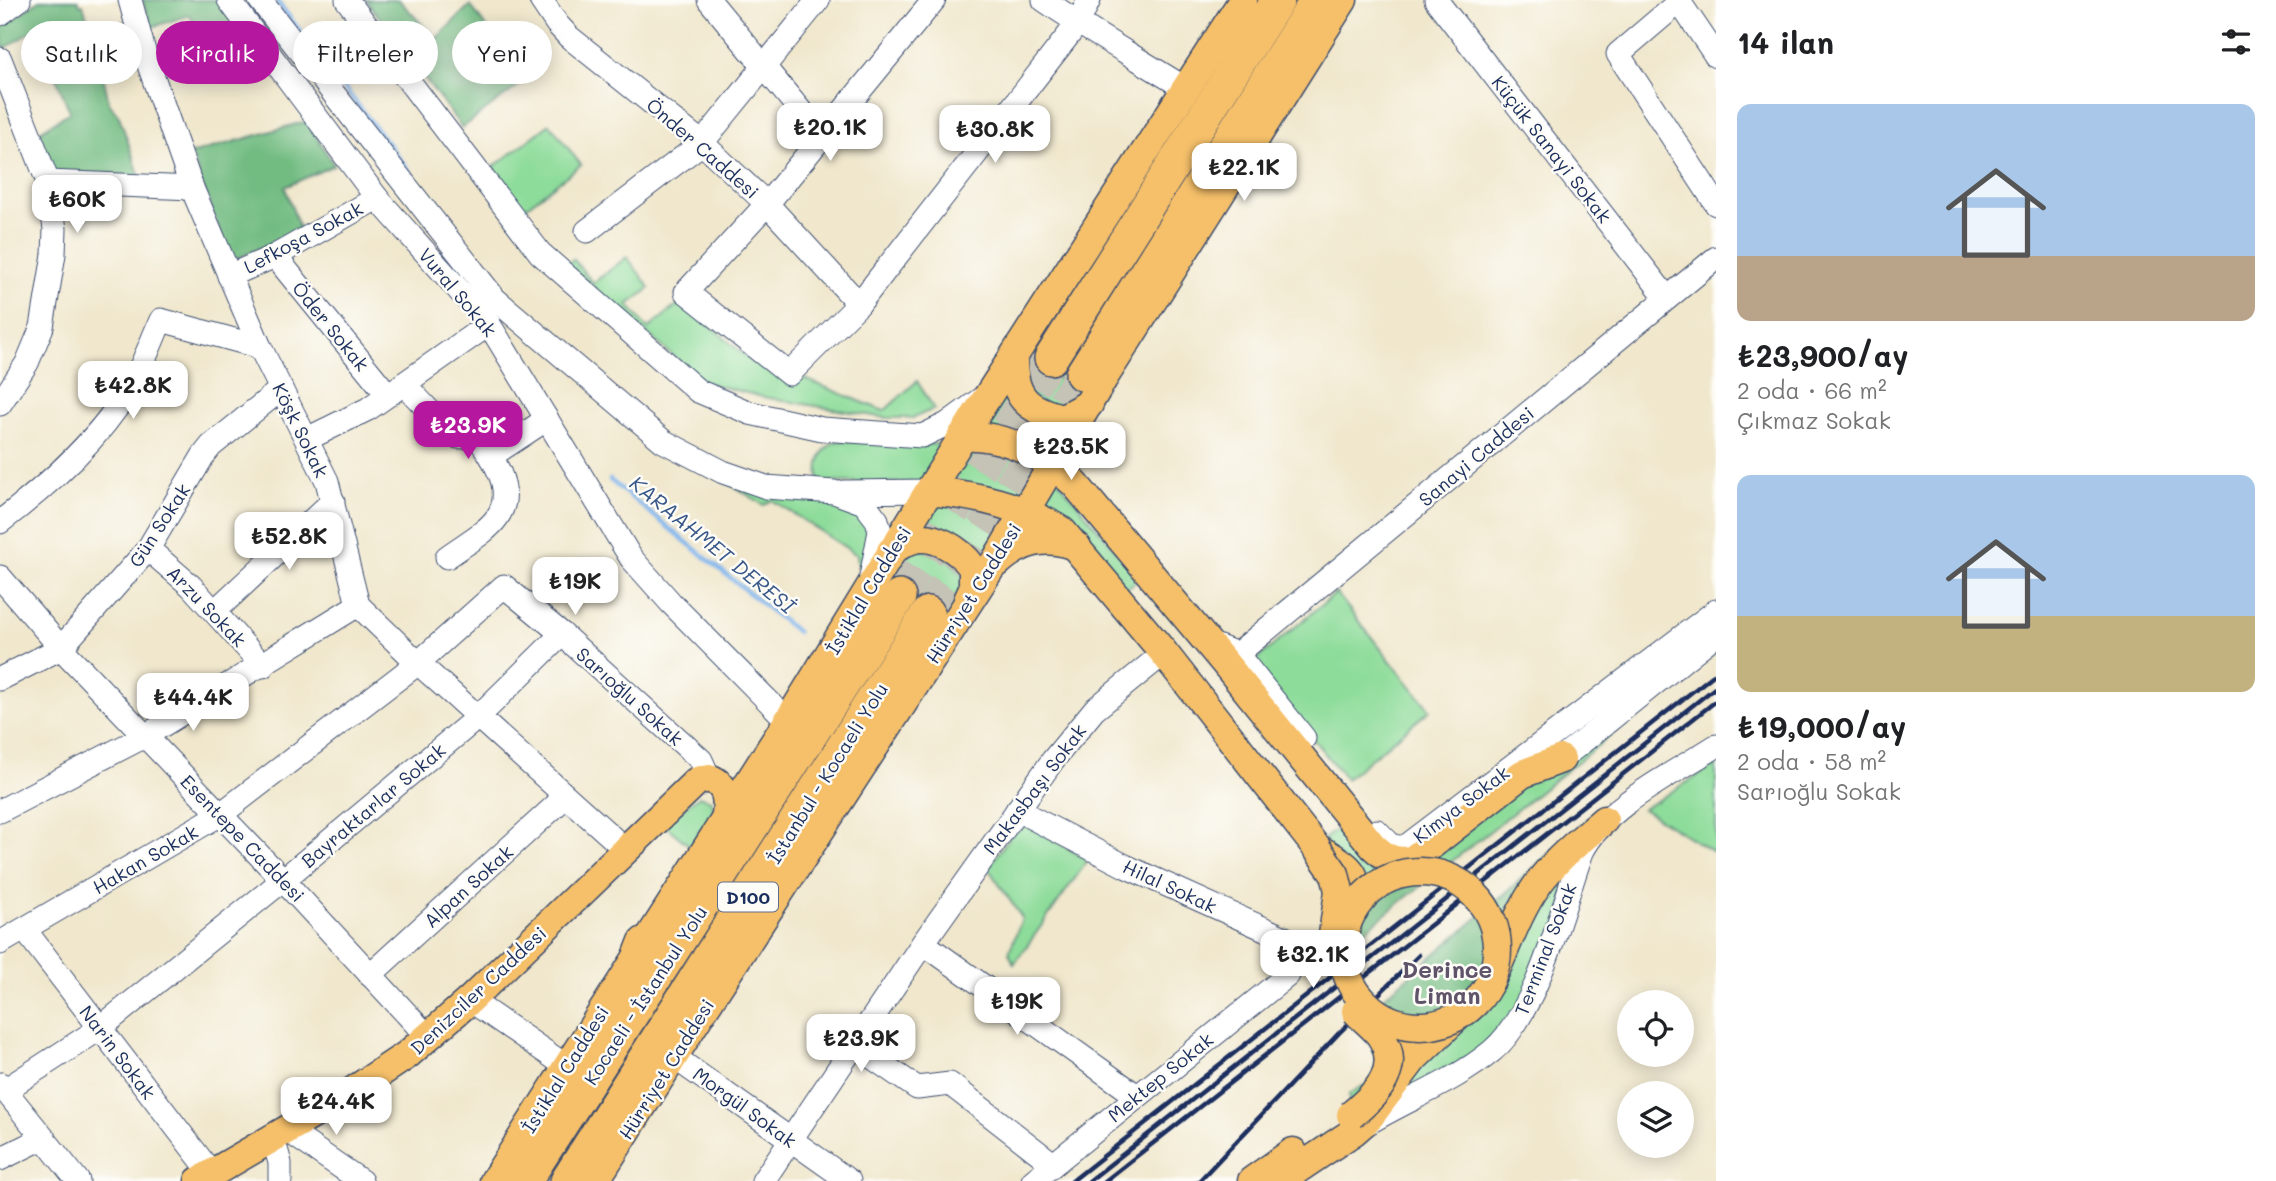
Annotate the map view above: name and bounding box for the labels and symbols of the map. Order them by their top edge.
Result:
street label: Küçük Sanayi Sokak [1487,70,1617,228]
street label: Önder Caddesi [641,92,765,204]
pin: ₺20.1K [773,104,887,163]
pin: ₺30.8K [938,106,1052,165]
pin: ₺22.1K [1187,144,1301,203]
pin: ₺60K [36,176,118,235]
street label: Lefkoşa Sokak [239,195,367,279]
street label: Vural Sokak [413,242,503,342]
street label: Öder Sokak [287,276,375,376]
pin: ₺42.8K [76,362,190,421]
street label: Köşk Sokak [267,379,335,481]
street label: Sanayi Caddesi [1413,400,1539,512]
pin: ₺23.9K [411,402,525,461]
pin: ₺23.5K [1014,422,1128,482]
water label: KARAAHMET DERESİ [625,469,803,620]
street label: Gün Sokak [123,478,195,572]
pin: ₺52.8K [232,512,346,572]
street label: Hürriyet Caddesi [920,518,1026,668]
street label: İstiklal Caddesi [820,521,916,659]
pin: ₺19K [534,558,616,617]
street label: Arzu Sokak [162,560,252,652]
street label: Sarıoğlu Sokak [571,641,689,751]
pin: ₺44.4K [136,674,250,733]
street label: İstanbul - Kocaeli Yolu [761,678,893,868]
street label: Makasbaşı Sokak [977,719,1091,859]
street label: Bayraktarlar Sokak [296,737,450,873]
street label: Kimya Sokak [1408,760,1514,848]
street label: Esentepe Caddesi [176,769,310,907]
street label: Hakan Sokak [88,819,202,899]
street label: Alpan Sokak [418,839,518,933]
street label: Hilal Sokak [1119,853,1221,919]
street label: Terminal Sokak [1508,879,1582,1019]
road number: D100 [718,882,778,912]
street label: Kocaeli - İstanbul Yolu [578,901,712,1089]
street label: Denizciler Caddesi [405,920,551,1060]
pin: ₺32.1K [1256,930,1370,990]
district label: Derince Liman [1402,954,1492,1010]
pin: ₺19K [976,978,1058,1037]
street label: Hürriyet Caddesi [613,994,719,1144]
street label: Narin Sokak [74,1000,162,1104]
street label: İstiklal Caddesi [516,1001,614,1137]
pin: ₺23.9K [804,1014,918,1074]
street label: Mektep Sokak [1102,1027,1218,1127]
street label: Morgül Sokak [688,1061,802,1153]
pin: ₺24.4K [279,1078,393,1137]

